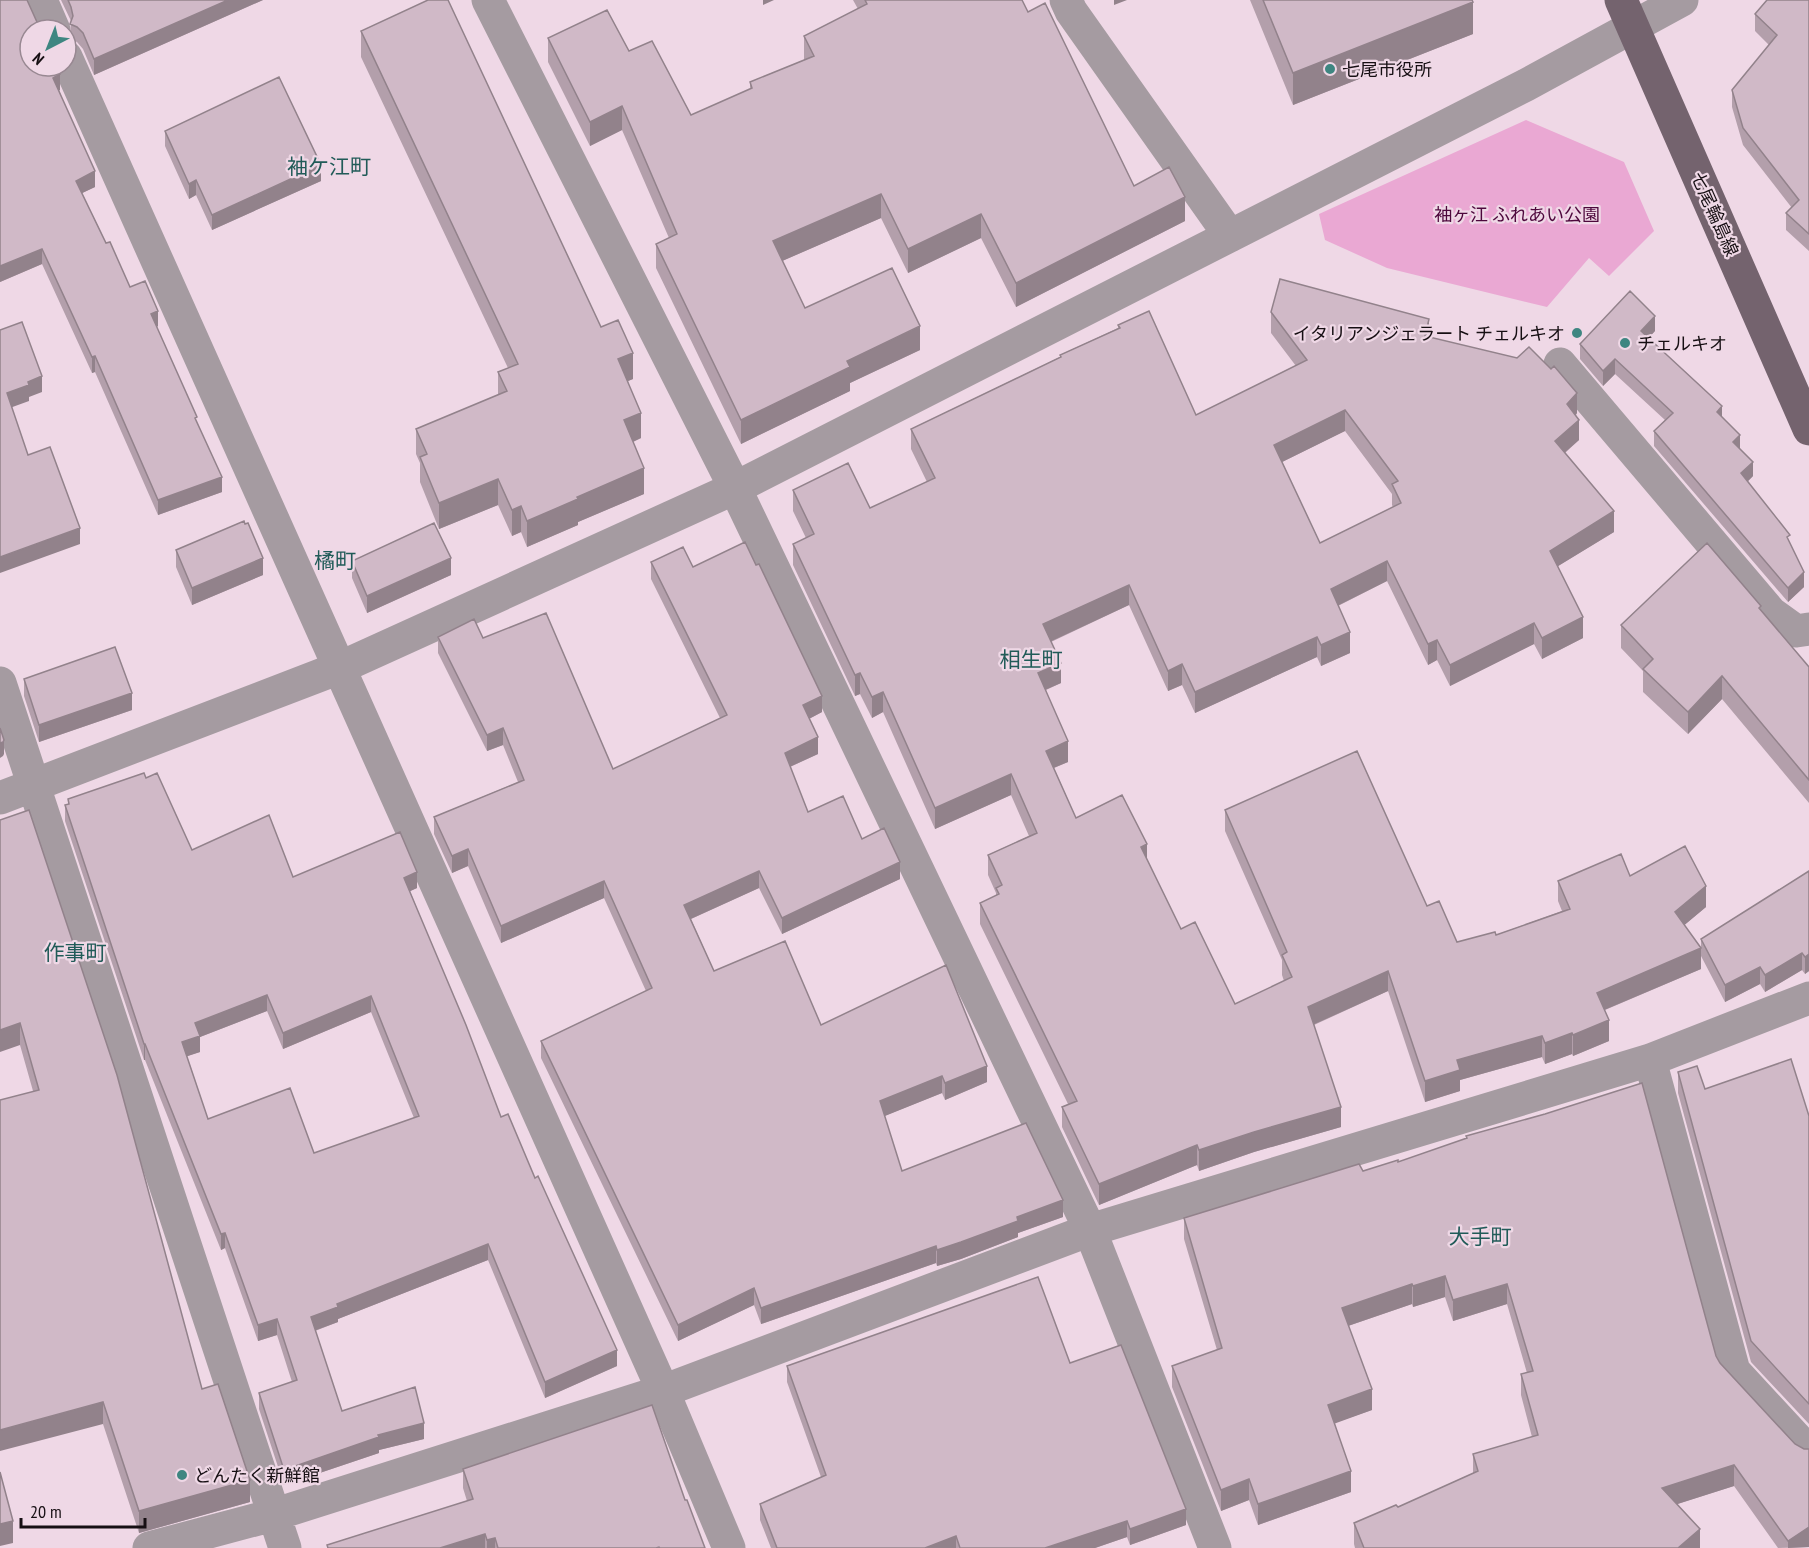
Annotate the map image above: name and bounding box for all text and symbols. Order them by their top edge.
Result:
north arrow [18,18,78,78]
text: N [28,49,48,69]
place label: 七尾市役所 [1342,58,1432,81]
marker: 七尾市役所 [1323,62,1337,76]
district label: 袖ケ江町 [287,153,371,180]
street label: 七尾輪島線 [1686,168,1744,260]
park label: 袖ヶ江 ふれあい公園 [1434,203,1600,226]
place label: イタリアンジェラート チェルキオ [1293,322,1565,345]
marker: イタリアンジェラート チェルキオ [1570,326,1584,340]
place label: チェルキオ [1637,332,1727,355]
marker: チェルキオ [1618,336,1632,350]
district label: 橘町 [314,547,356,574]
district label: 相生町 [1000,646,1063,673]
district label: 作事町 [44,939,107,966]
district label: 大手町 [1449,1223,1512,1250]
place label: どんたく新鮮館 [194,1464,320,1487]
marker: どんたく新鮮館 [175,1468,189,1482]
scale bar [21,1491,146,1529]
text: 20 m [30,1500,62,1523]

